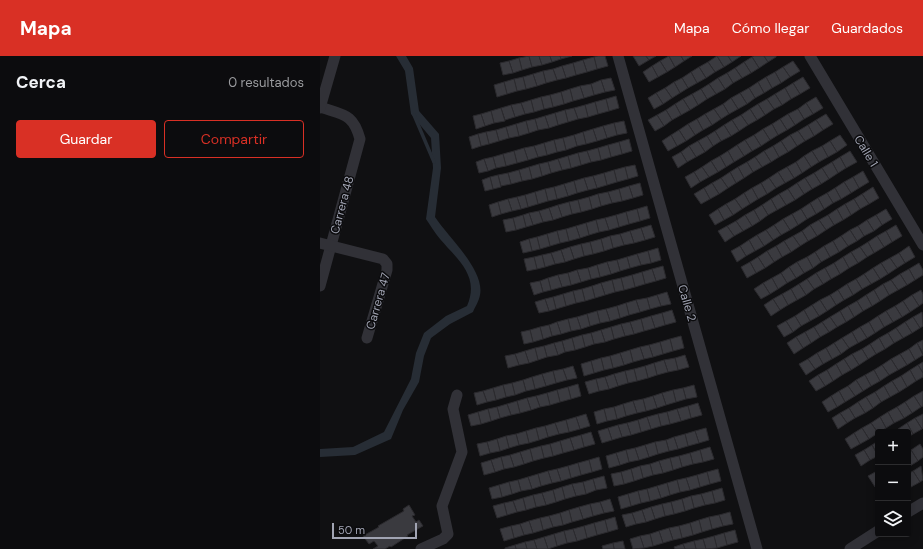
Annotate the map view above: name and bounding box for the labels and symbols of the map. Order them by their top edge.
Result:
street label: Calle 1 [850,132,882,170]
street label: Carrera 48 [327,174,357,236]
street label: Carrera 47 [362,271,394,331]
street label: Calle 2 [674,283,700,323]
scale bar [332,521,417,540]

